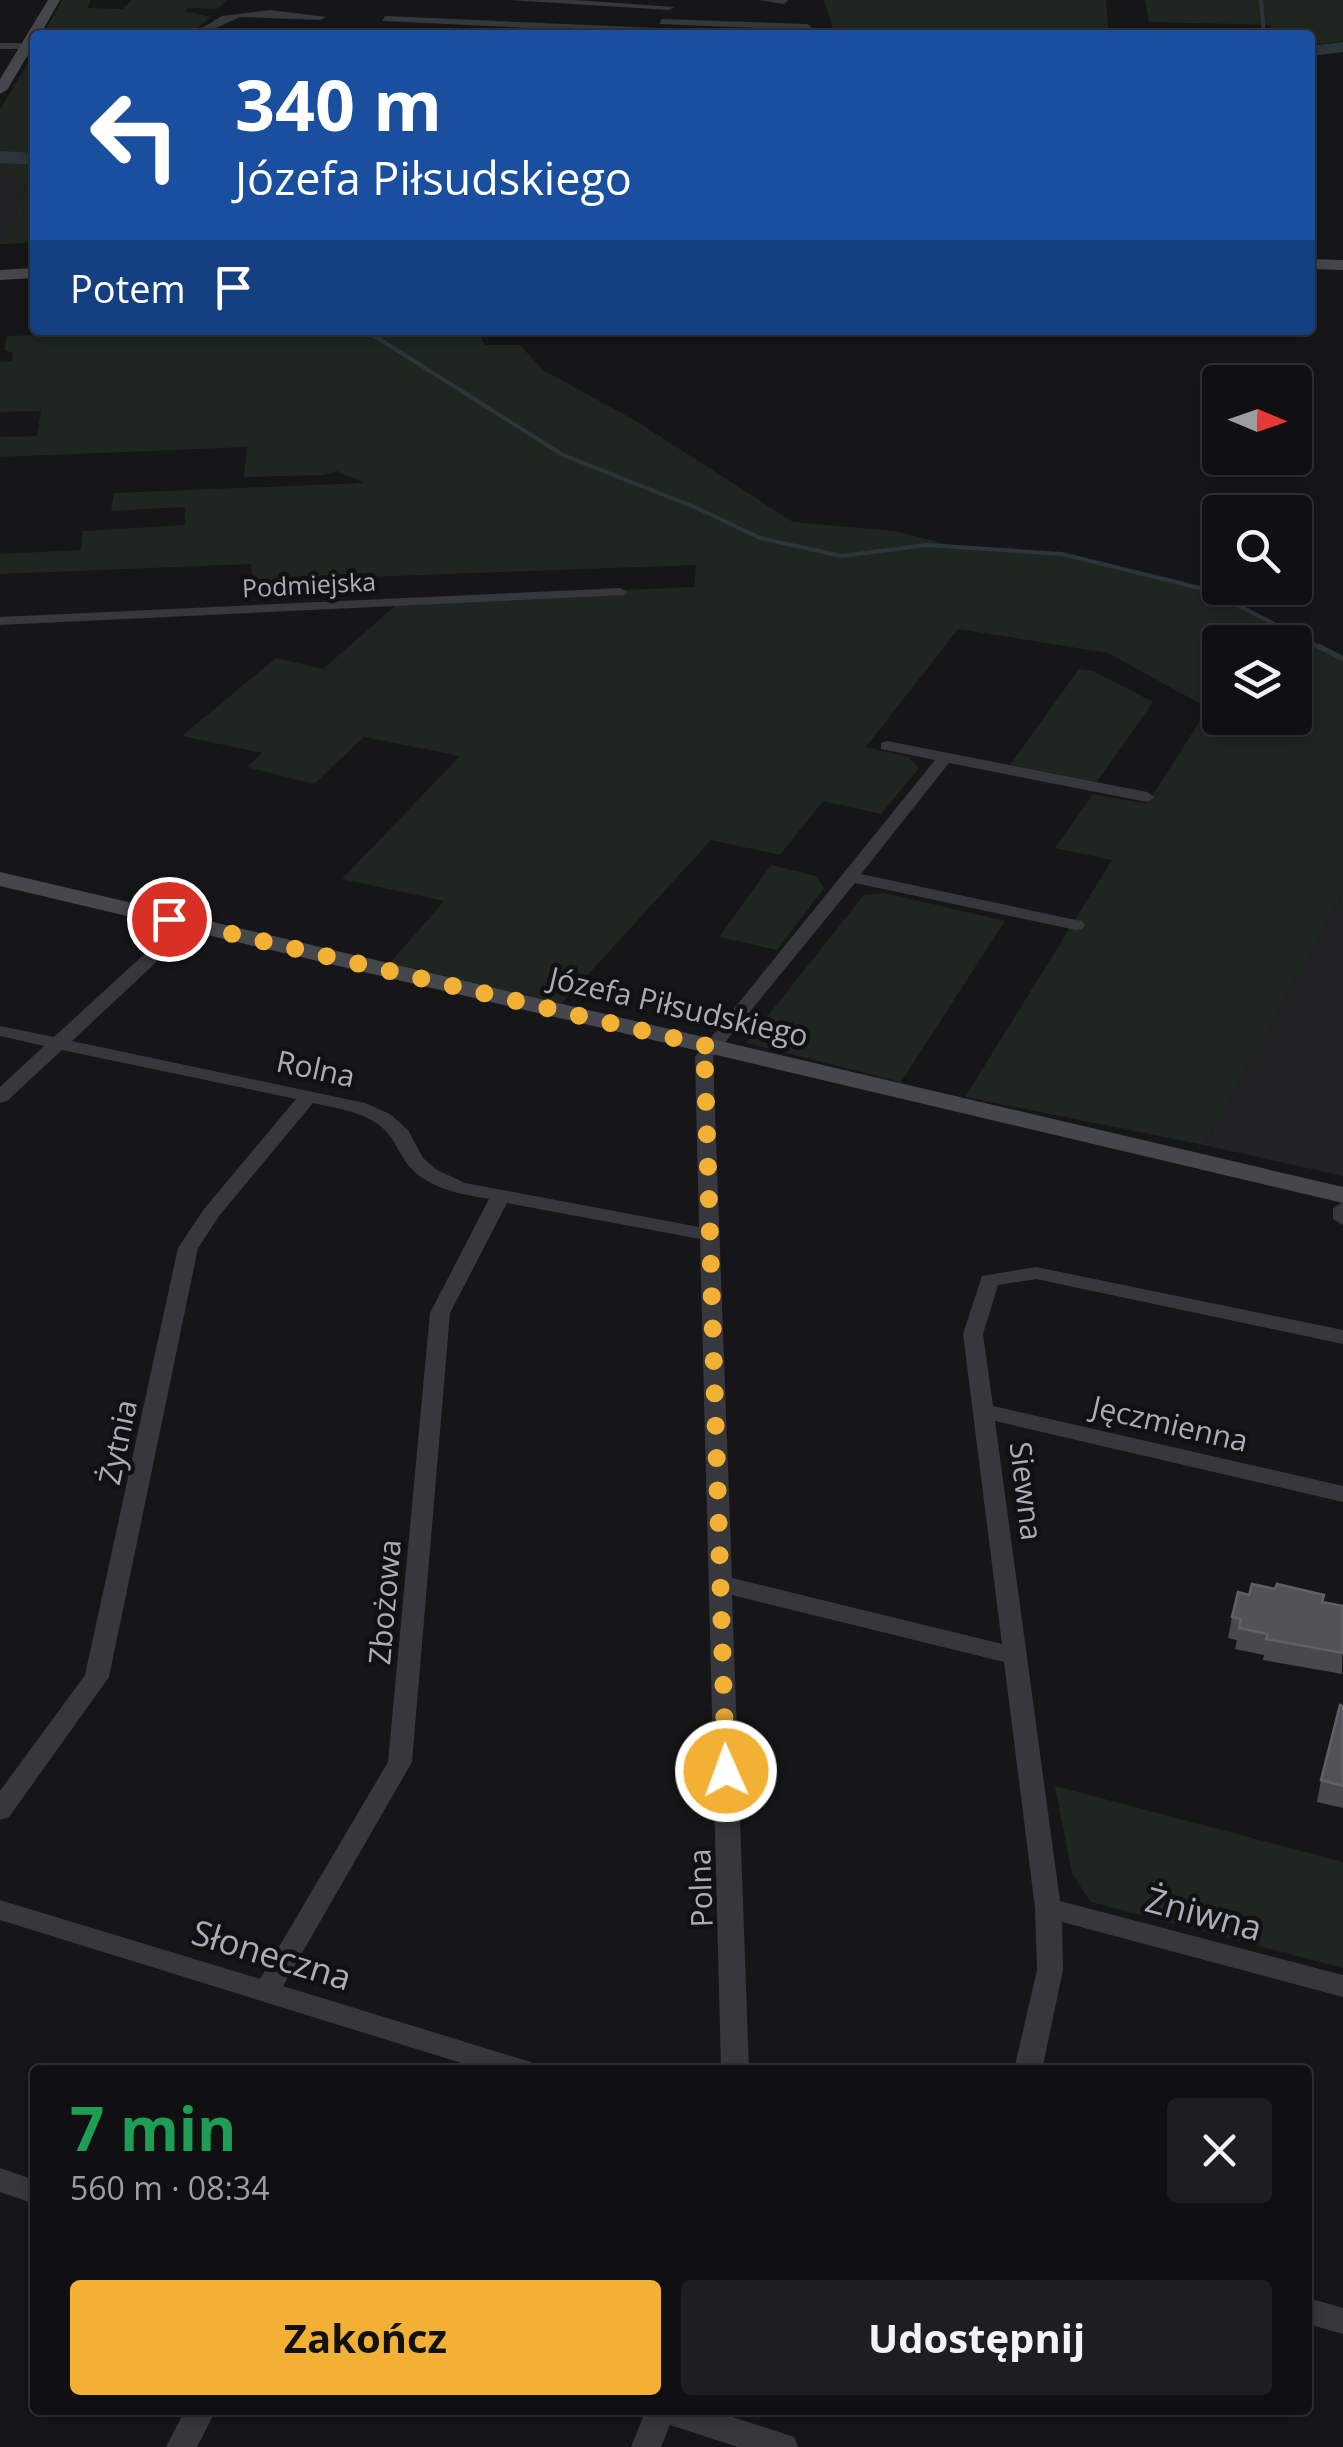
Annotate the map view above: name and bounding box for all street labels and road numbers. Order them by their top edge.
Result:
street label: Podmiejska [241,564,377,604]
street label: Józefa Piłsudskiego [543,956,813,1056]
street label: Rolna [273,1040,359,1096]
street label: Jęczmienna [1085,1384,1252,1461]
street label: Żytnia [88,1396,146,1488]
street label: Siewna [1001,1439,1053,1543]
street label: Zbożowa [358,1538,410,1666]
street label: Polna [678,1848,722,1928]
street label: Żniwna [1141,1875,1267,1951]
street label: Słoneczna [187,1908,357,2000]

